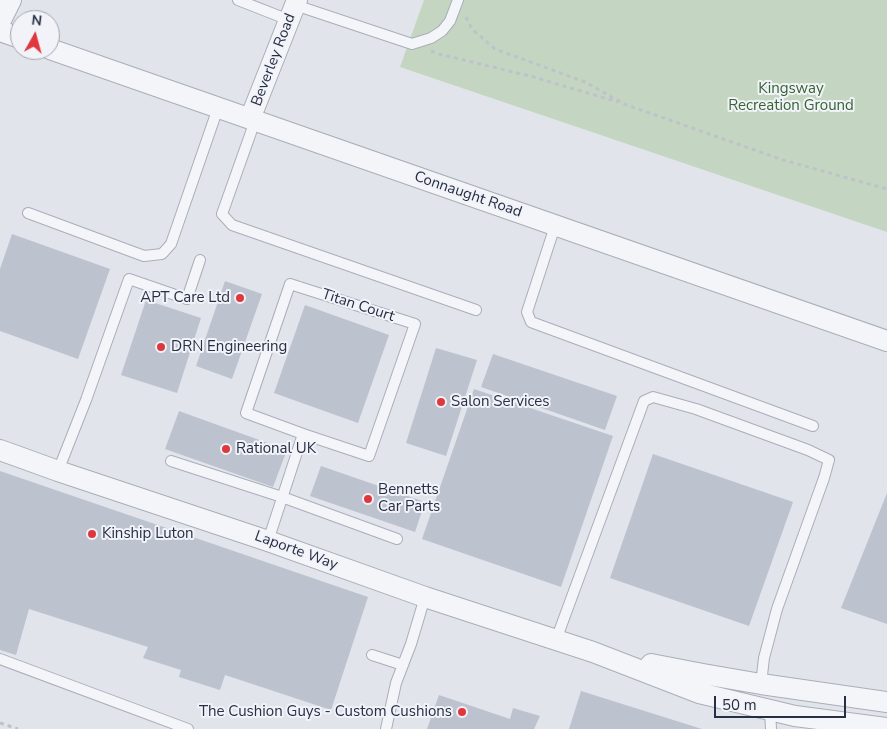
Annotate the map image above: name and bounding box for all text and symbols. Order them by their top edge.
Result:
north arrow [10,10,60,60]
text: N [30,11,43,31]
street label: Beverley Road [248,11,300,109]
park label: Kingsway Recreation Ground [728,80,854,115]
street label: Connaught Road [412,168,524,222]
street label: Titan Court [319,286,397,326]
place label: APT Care Ltd [140,289,230,307]
marker: APT Care Ltd [234,292,246,304]
place label: DRN Engineering [171,338,287,356]
marker: DRN Engineering [155,341,167,353]
place label: Salon Services [451,393,549,411]
marker: Salon Services [435,396,447,408]
place label: Rational UK [236,440,316,458]
marker: Rational UK [220,443,232,455]
place label: Bennetts Car Parts [378,481,440,516]
marker: Bennetts Car Parts [362,493,374,505]
place label: Kinship Luton [102,525,194,543]
marker: Kinship Luton [86,528,98,540]
street label: Laporte Way [252,528,340,574]
scale bar [717,686,850,718]
text: 50 m [722,695,757,715]
place label: The Cushion Guys - Custom Cushions [199,703,452,721]
marker: The Cushion Guys - Custom Cushions [456,706,468,718]

